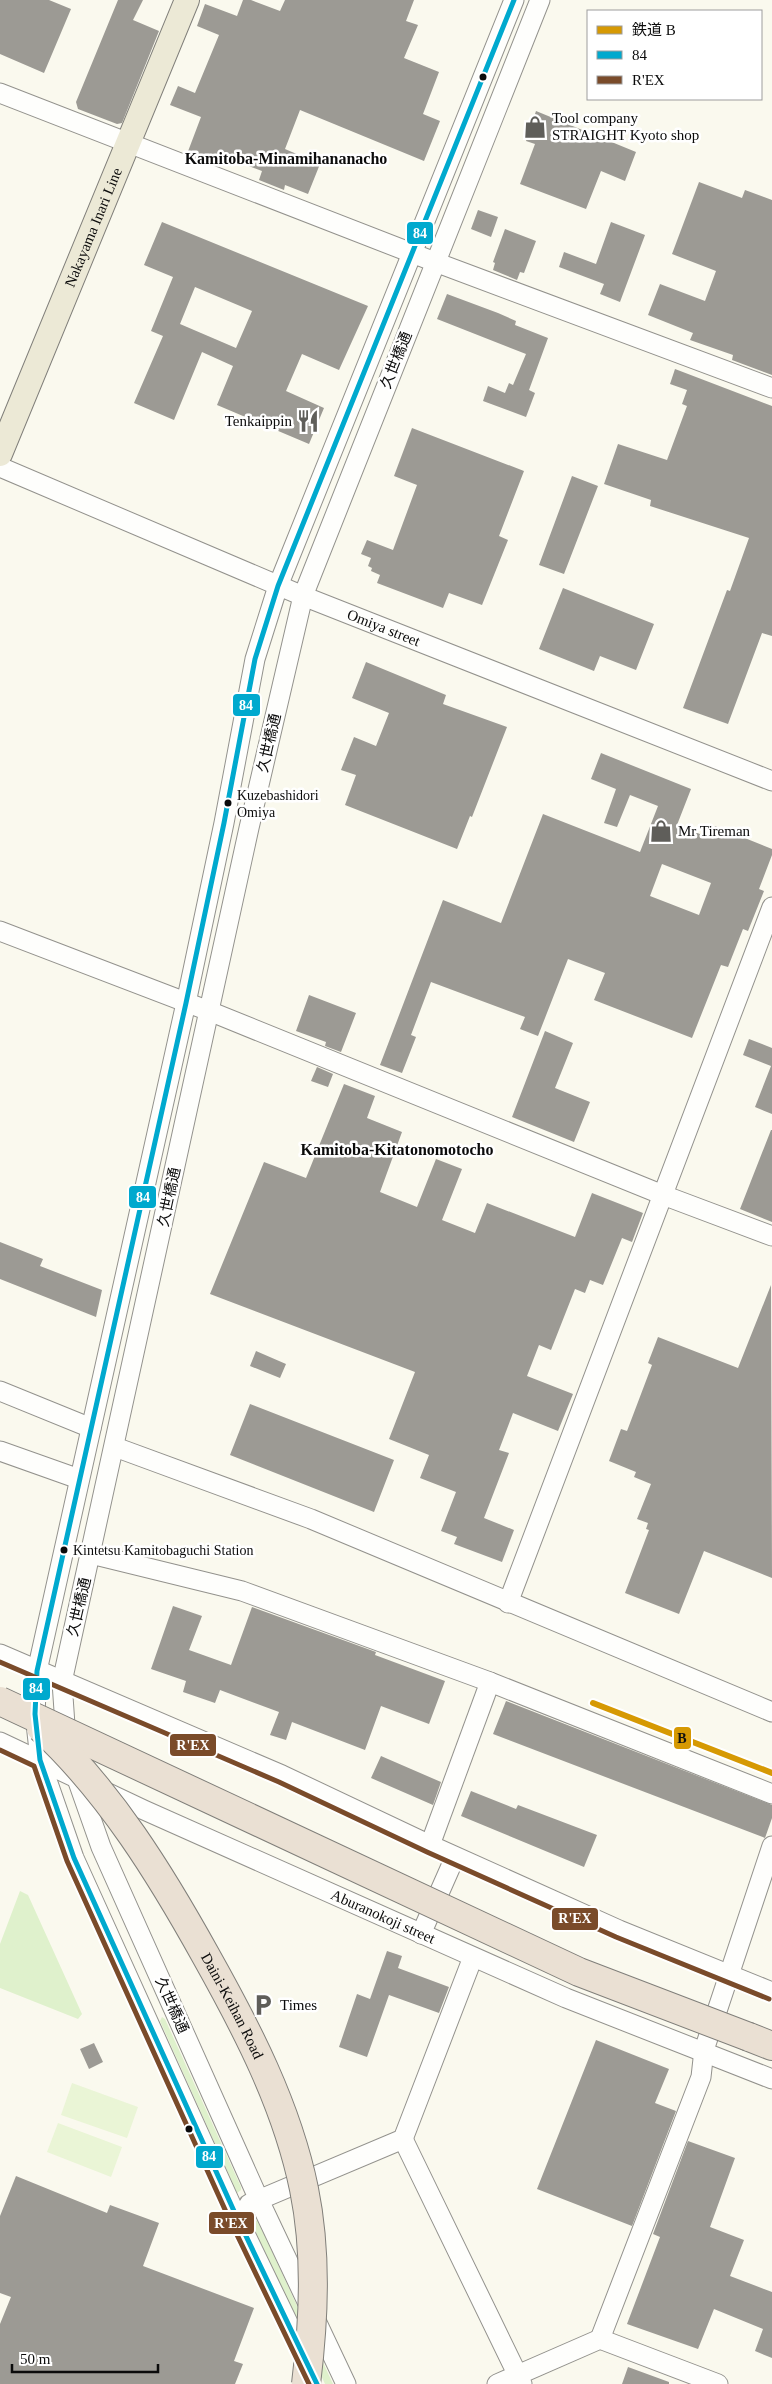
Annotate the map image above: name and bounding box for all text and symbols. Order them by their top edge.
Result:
legend [587,10,762,100]
text: 鉄道 B [632,22,676,38]
text: 84 [632,47,648,63]
unlabelled marker [478,72,488,82]
text: R'EX [632,72,665,88]
place label: Tool company STRAIGHT Kyoto shop [552,110,699,143]
shop icon: Tool company STRAIGHT Kyoto shop [522,114,548,140]
district label: Kamitoba-Minamihananacho [185,150,387,167]
street label: Nakayama Inari Line [62,165,125,289]
line badge: 84 [406,221,434,245]
text: 84 [413,226,427,241]
street label: 久世橋通 [377,329,415,391]
restaurant icon: Tenkaippin [295,408,321,434]
place label: Tenkaippin [225,413,293,429]
street label: Omiya street [345,606,423,650]
line badge: 84 [232,693,261,717]
text: 84 [239,698,253,713]
street label: 久世橋通 [254,712,284,774]
place label: Kuzebashidori Omiya [237,788,319,820]
marker: Kuzebashidori Omiya [223,798,233,808]
shop icon: Mr Tireman [648,818,674,844]
place label: Mr Tireman [678,823,751,839]
district label: Kamitoba-Kitatonomotocho [301,1141,493,1158]
street label: 久世橋通 [155,1166,183,1228]
line badge: 84 [128,1185,157,1209]
text: 84 [136,1190,150,1205]
place label: Kintetsu Kamitobaguchi Station [73,1543,253,1558]
marker: Kintetsu Kamitobaguchi Station [59,1545,69,1555]
street label: 久世橋通 [64,1576,94,1638]
line badge: 84 [22,1677,51,1701]
text: 84 [29,1681,43,1696]
line badge: B [673,1726,692,1750]
text: B [677,1731,687,1746]
line badge: R'EX [169,1733,217,1757]
text: R'EX [176,1738,210,1753]
street label: Aburanokoji street [329,1886,438,1947]
line badge: R'EX [551,1907,599,1931]
text: R'EX [558,1911,592,1926]
street label: Daini-Keihan Road [198,1950,267,2062]
street label: 久世橋通 [152,1974,192,2036]
parking icon: Times [250,1992,276,2018]
place label: Times [280,1997,317,2013]
unlabelled marker [184,2124,194,2134]
line badge: 84 [195,2145,224,2169]
text: 84 [202,2149,216,2164]
line badge: R'EX [208,2211,255,2235]
text: R'EX [214,2216,248,2231]
scale bar [12,2342,159,2374]
text: 50 m [20,2351,51,2367]

